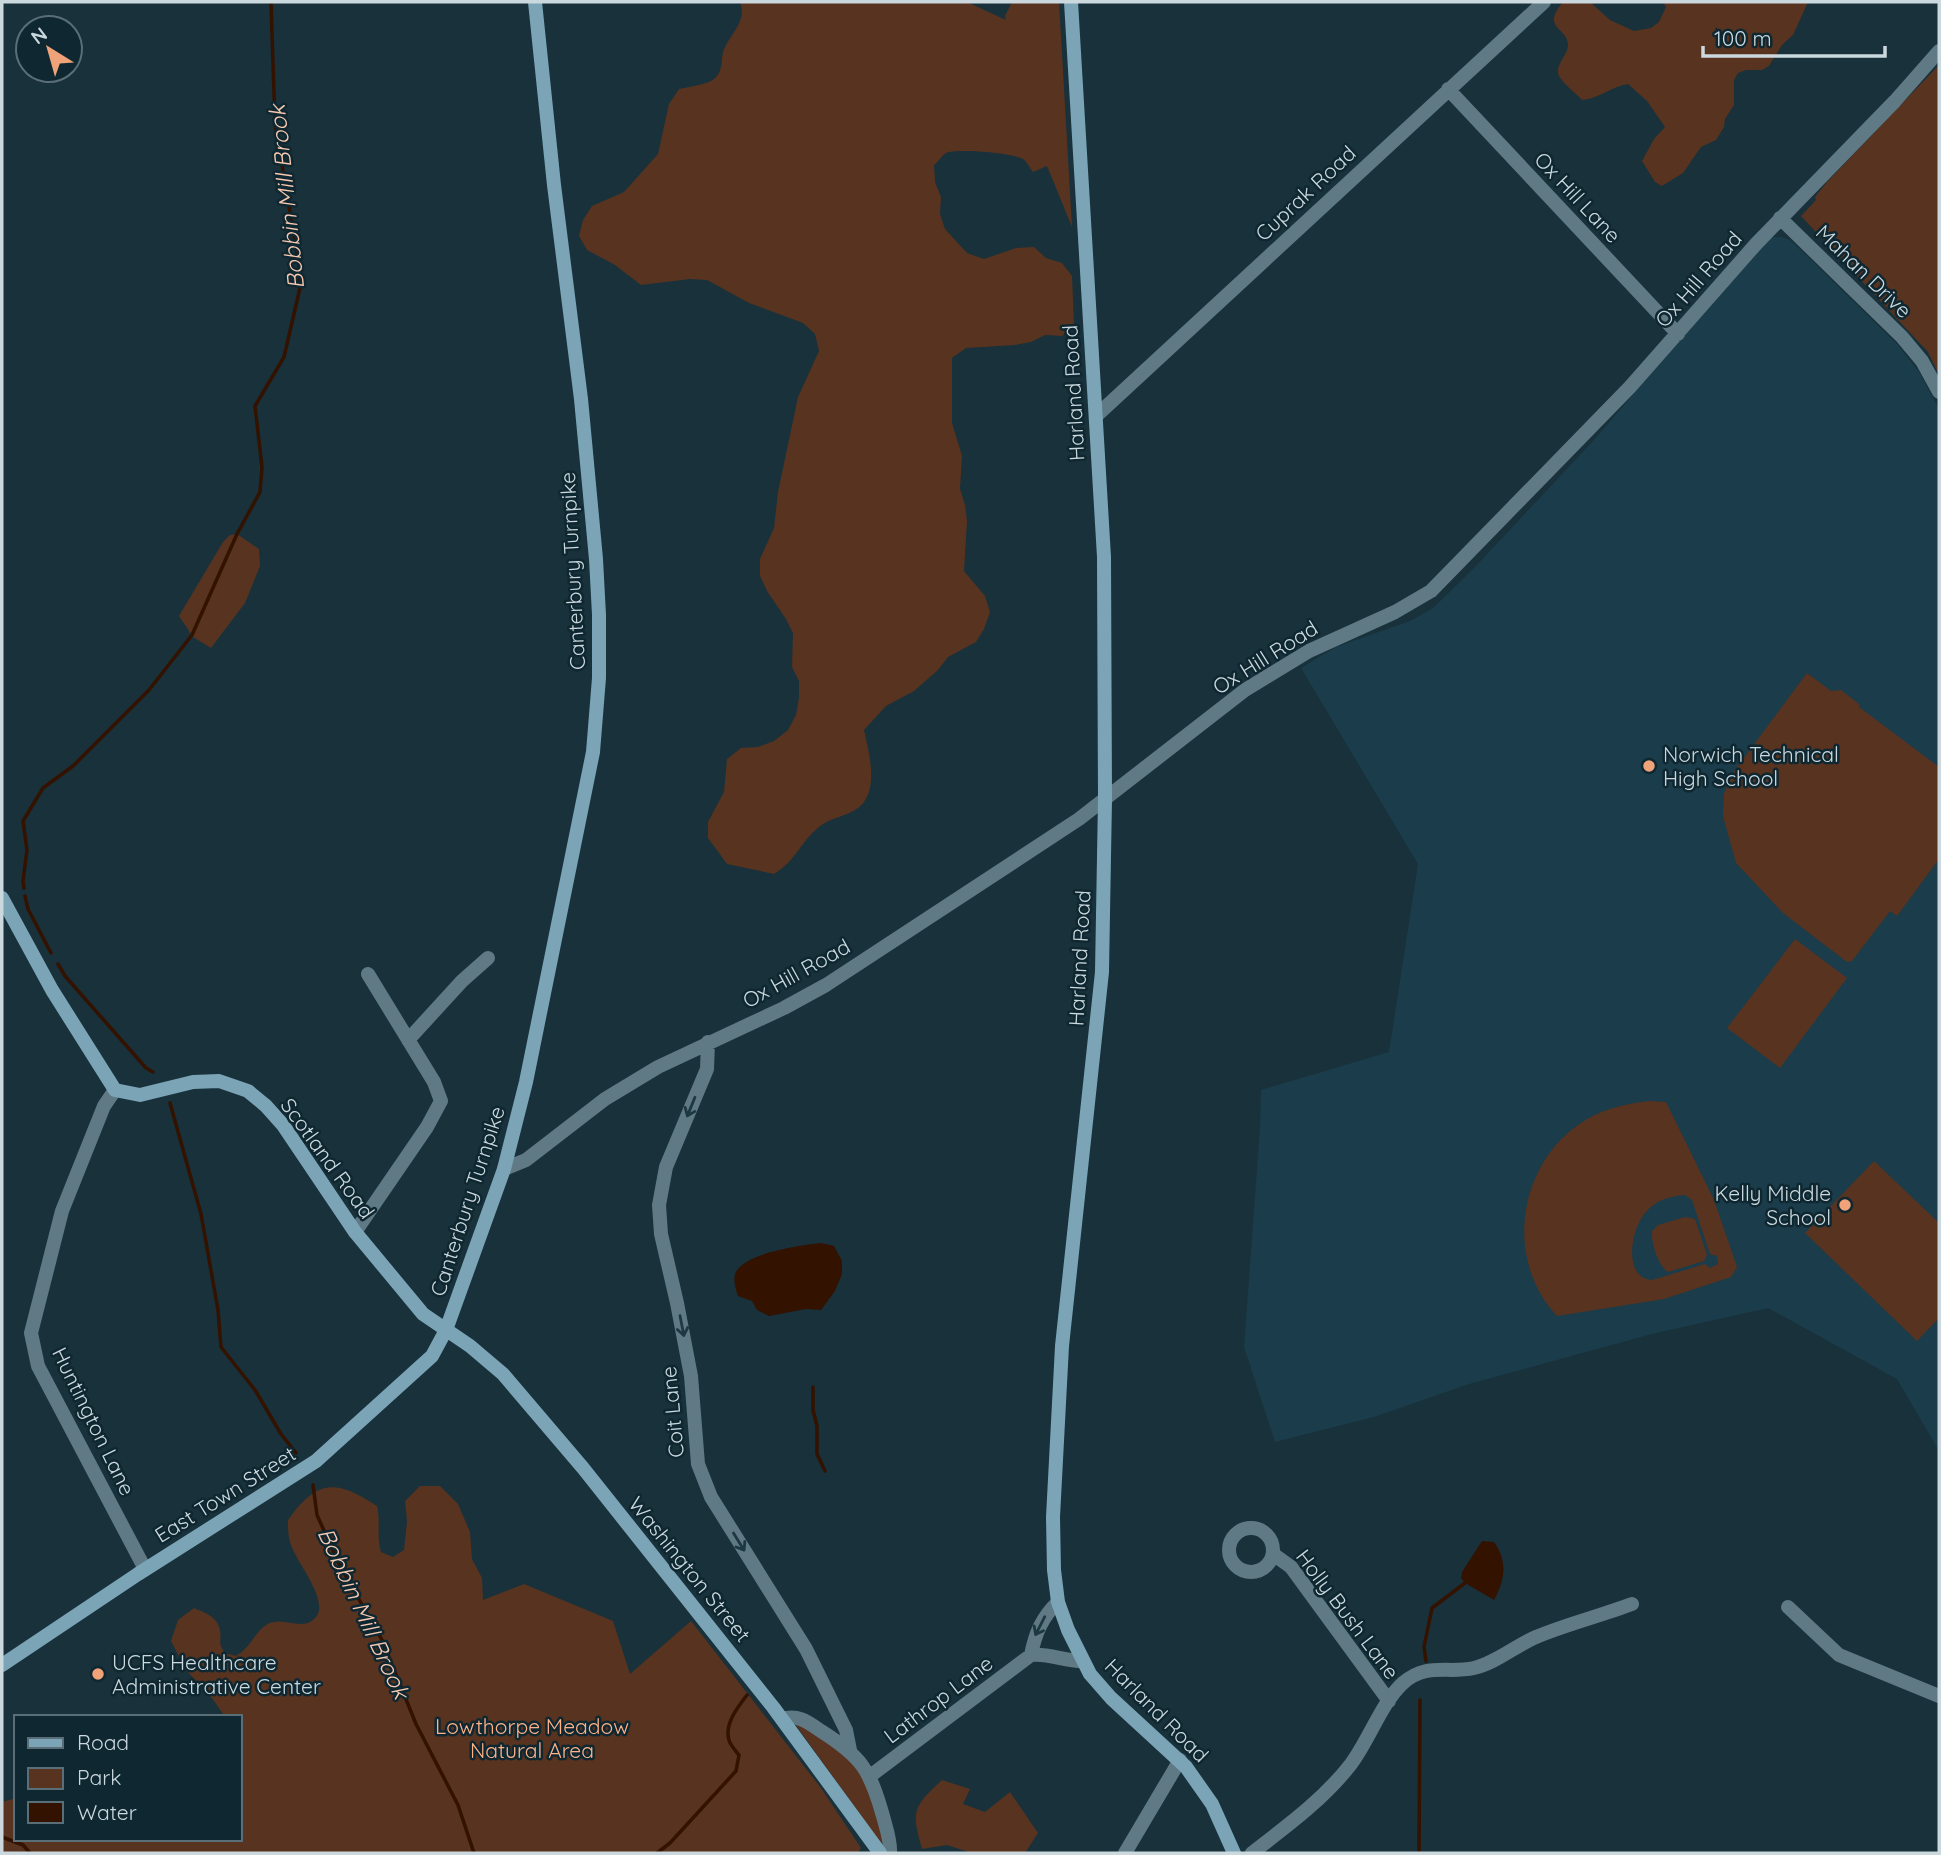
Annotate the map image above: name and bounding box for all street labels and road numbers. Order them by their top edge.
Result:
street label: Cuprak Road [1249,140,1361,246]
street label: Ox Hill Lane [1529,146,1627,248]
street label: Mahan Drive [1811,219,1917,323]
street label: Ox Hill Road [1649,226,1747,332]
street label: Harland Road [1056,324,1090,462]
street label: Canterbury Turnpike [554,471,590,671]
street label: Ox Hill Road [1208,614,1322,700]
street label: Harland Road [1062,889,1096,1027]
street label: Ox Hill Road [738,933,854,1013]
street label: Scotland Road [276,1093,380,1223]
street label: Canterbury Turnpike [424,1103,510,1299]
street label: Huntington Lane [47,1343,141,1499]
street label: Coit Lane [655,1365,689,1459]
street label: East Town Street [150,1440,300,1548]
street label: Washington Street [623,1491,757,1647]
street label: Holly Bush Lane [1291,1544,1405,1684]
street label: Lathrop Lane [878,1650,998,1748]
street label: Harland Road [1100,1653,1214,1767]

